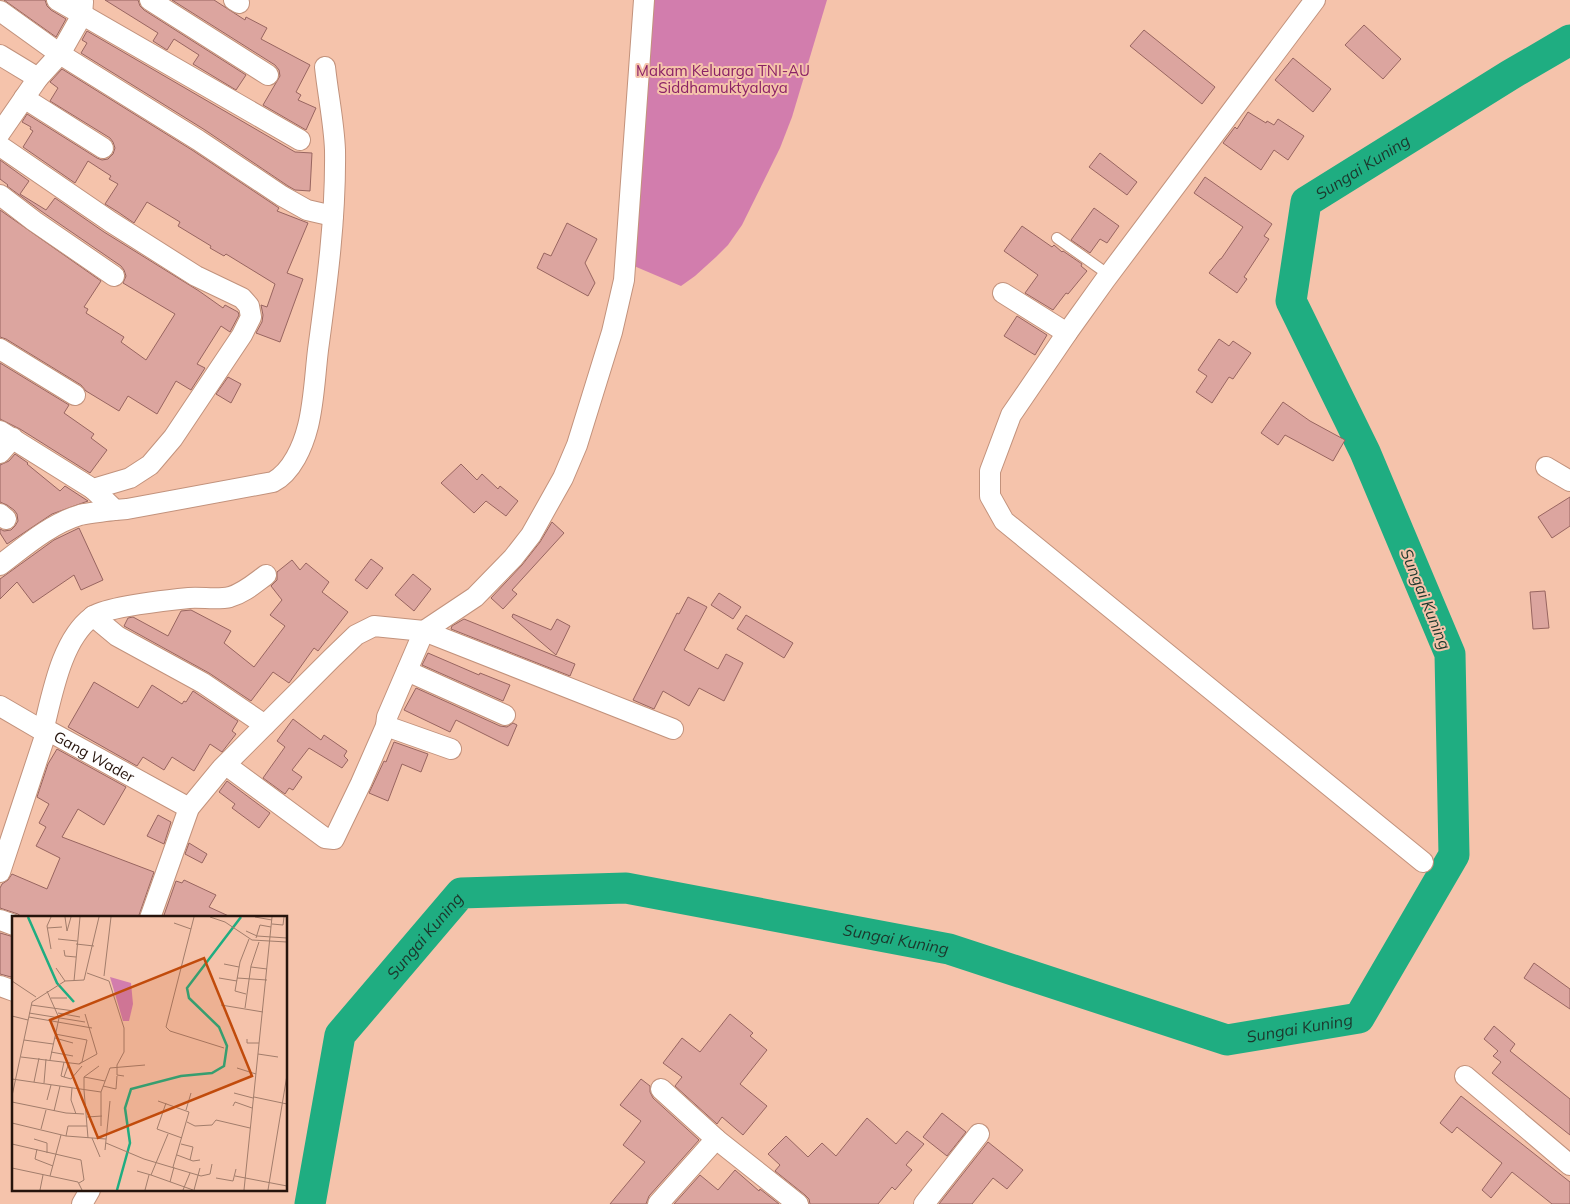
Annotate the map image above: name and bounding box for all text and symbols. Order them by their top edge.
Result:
park label: Makam Keluarga TNI-AU Siddhamuktyalaya [636,61,810,97]
water label: Sungai Kuning [1312,130,1414,204]
water label: Sungai Kuning [1397,546,1455,653]
street label: Gang Wader [51,726,139,786]
water label: Sungai Kuning [382,888,467,983]
inset map [12,916,288,1192]
water label: Sungai Kuning [841,919,951,959]
water label: Sungai Kuning [1245,1009,1354,1047]

